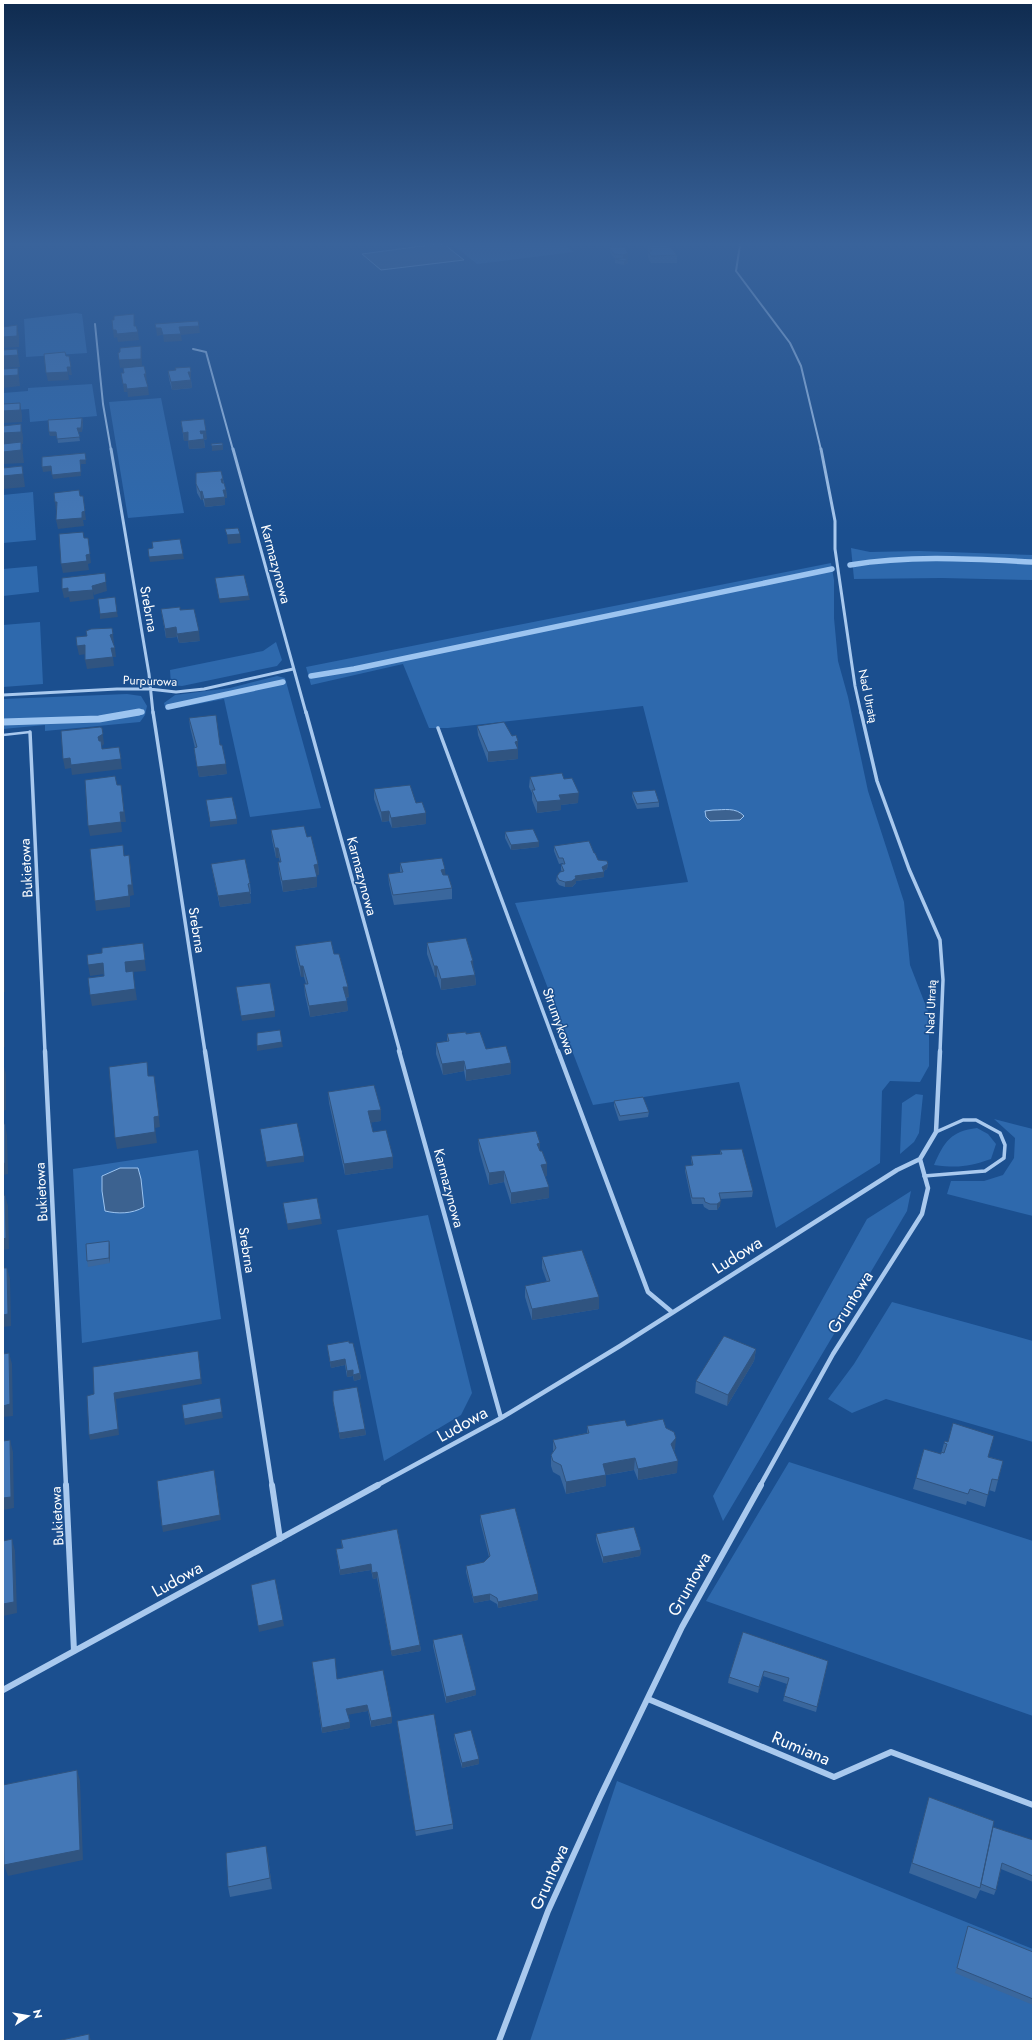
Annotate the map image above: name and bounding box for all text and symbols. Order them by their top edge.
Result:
street label: Karmazynowa [256,522,296,606]
street label: Srebrna [135,584,163,634]
street label: Nad Utratą [854,667,883,725]
street label: Purpurowa [123,671,178,691]
street label: Karmazynowa [342,834,382,918]
street label: Bukietowa [14,838,38,898]
street label: Srebrna [183,906,211,954]
street label: Nad Utratą [921,979,941,1035]
street label: Strumykowa [538,985,580,1057]
street label: Karmazynowa [429,1146,469,1230]
street label: Bukietowa [29,1162,53,1222]
street label: Srebrna [233,1226,261,1274]
street label: Ludowa [707,1230,767,1280]
street label: Gruntowa [821,1266,879,1338]
street label: Ludowa [432,1400,492,1448]
street label: Bukietowa [45,1486,69,1546]
street label: Gruntowa [662,1548,716,1620]
street label: Ludowa [147,1555,207,1603]
street label: Rumiana [768,1725,834,1771]
street label: Gruntowa [524,1840,574,1914]
north arrow [8,1996,48,2036]
text: N [29,2008,47,2020]

